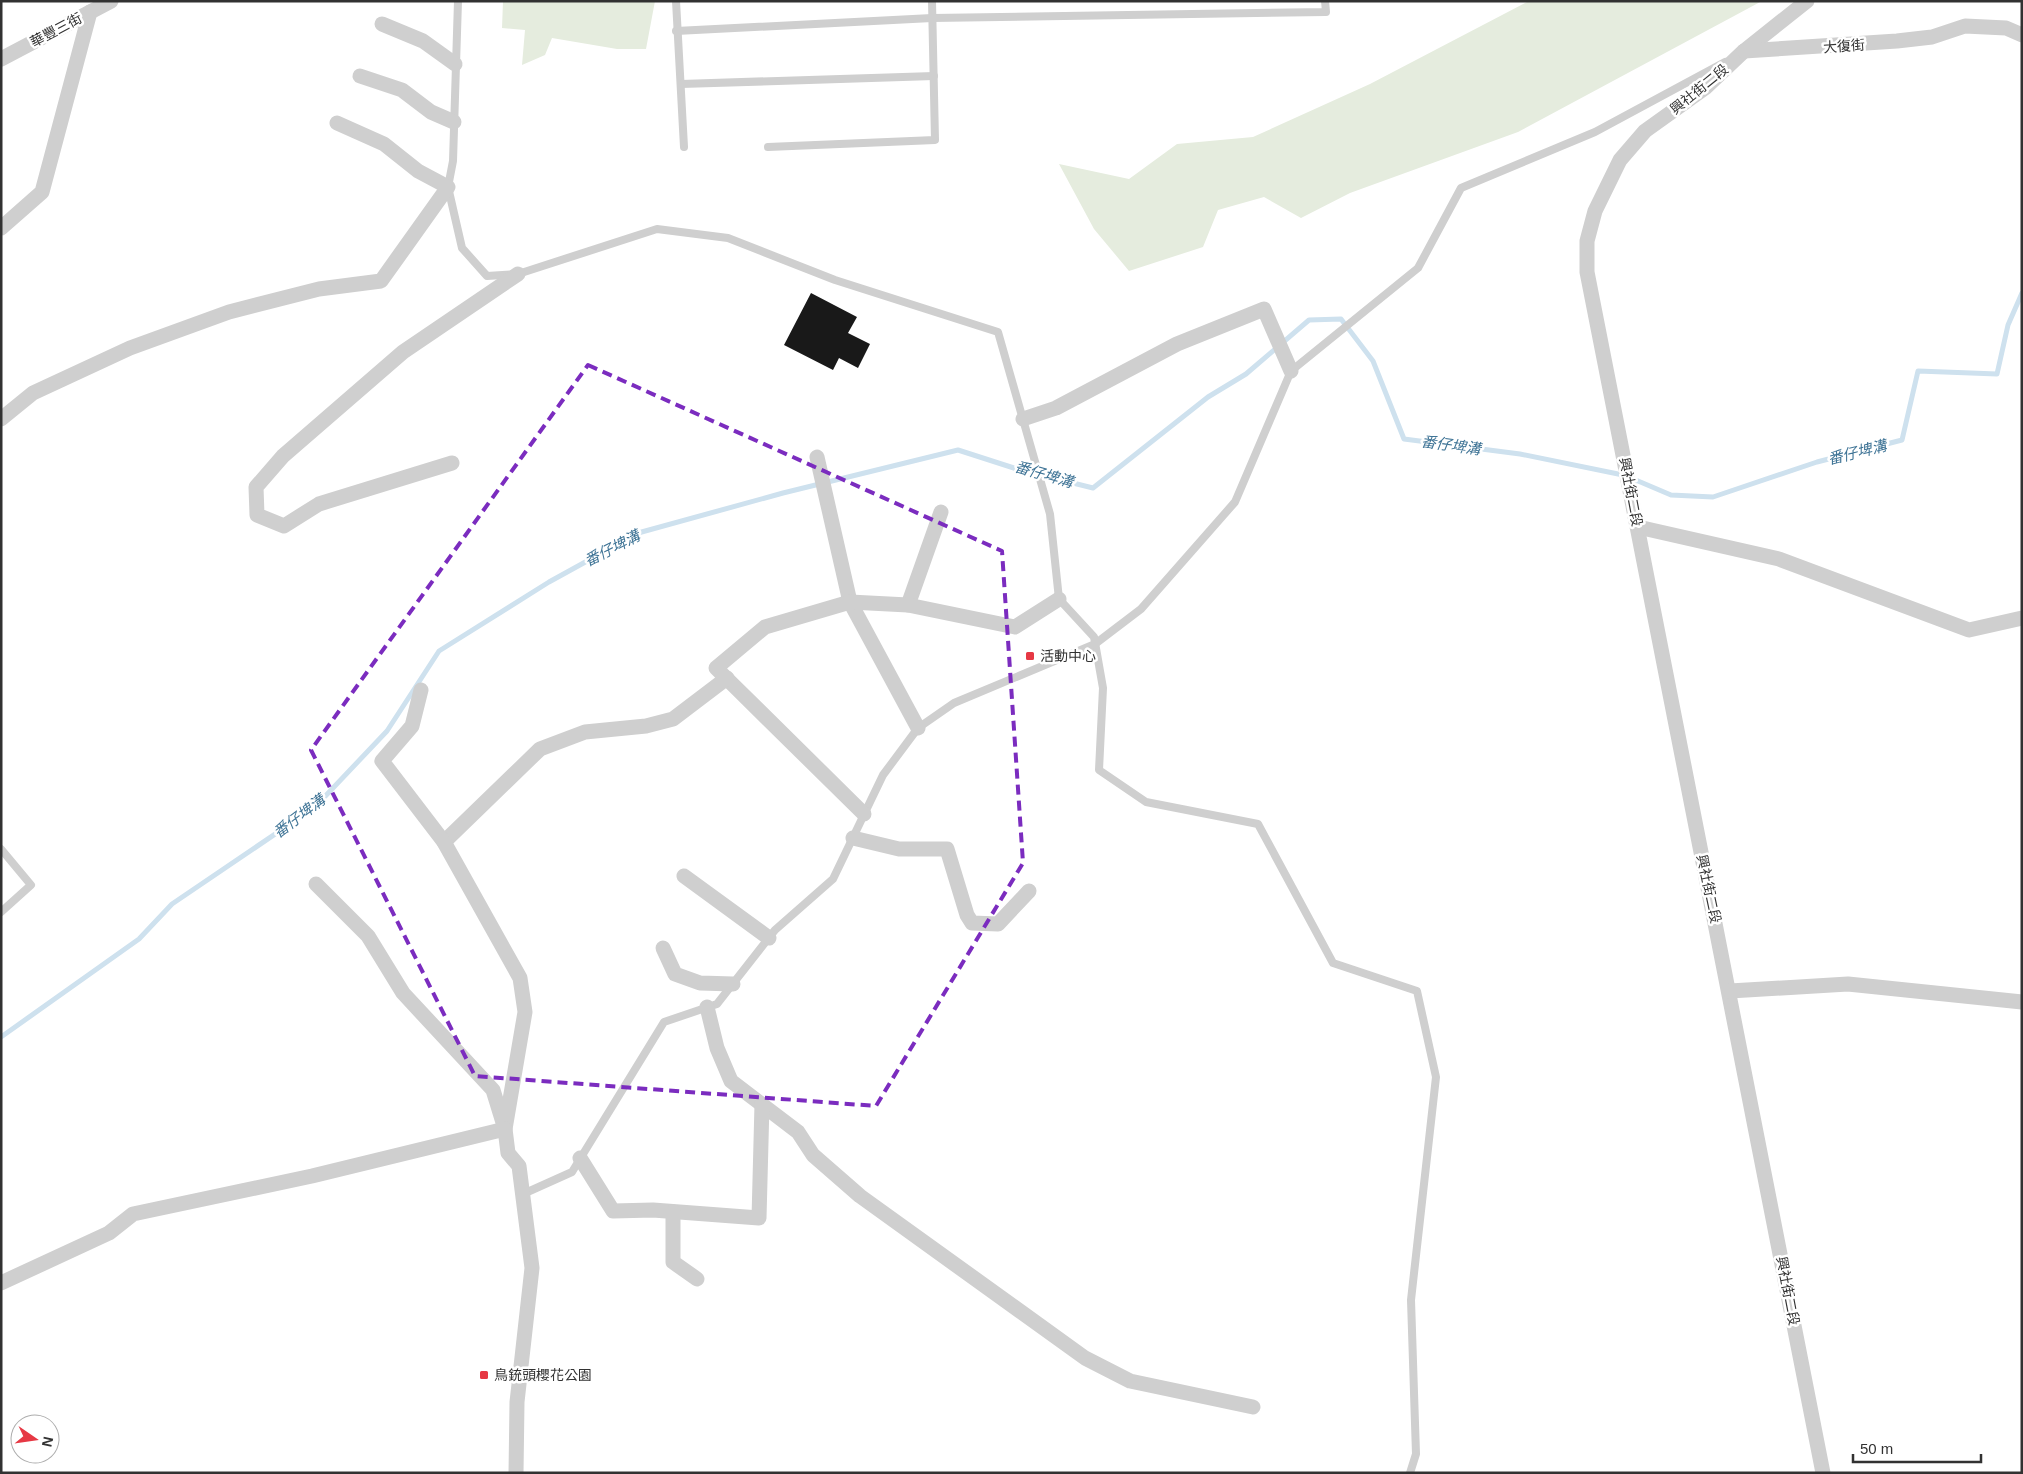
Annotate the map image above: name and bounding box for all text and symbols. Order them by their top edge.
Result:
street label: 華豐三街 [28,10,84,50]
street label: 大復街 [1822,37,1866,55]
street label: 興社街二段 [1667,61,1731,117]
water label: 番仔埤溝 [1420,432,1484,458]
water label: 番仔埤溝 [1826,436,1890,468]
street label: 興社街二段 [1616,456,1646,528]
water label: 番仔埤溝 [1013,458,1077,491]
water label: 番仔埤溝 [581,526,644,569]
place label: 活動中心 [1040,648,1096,664]
marker: 活動中心 [1024,650,1036,662]
water label: 番仔埤溝 [270,790,330,841]
street label: 興社街二段 [1694,853,1724,925]
street label: 興社街二段 [1773,1255,1803,1327]
place label: 鳥銃頭櫻花公園 [494,1367,592,1383]
marker: 鳥銃頭櫻花公園 [478,1369,490,1381]
north arrow [10,1414,60,1464]
scale bar [1853,1432,1980,1464]
text: N [39,1435,57,1449]
text: 50 m [1860,1440,1893,1457]

